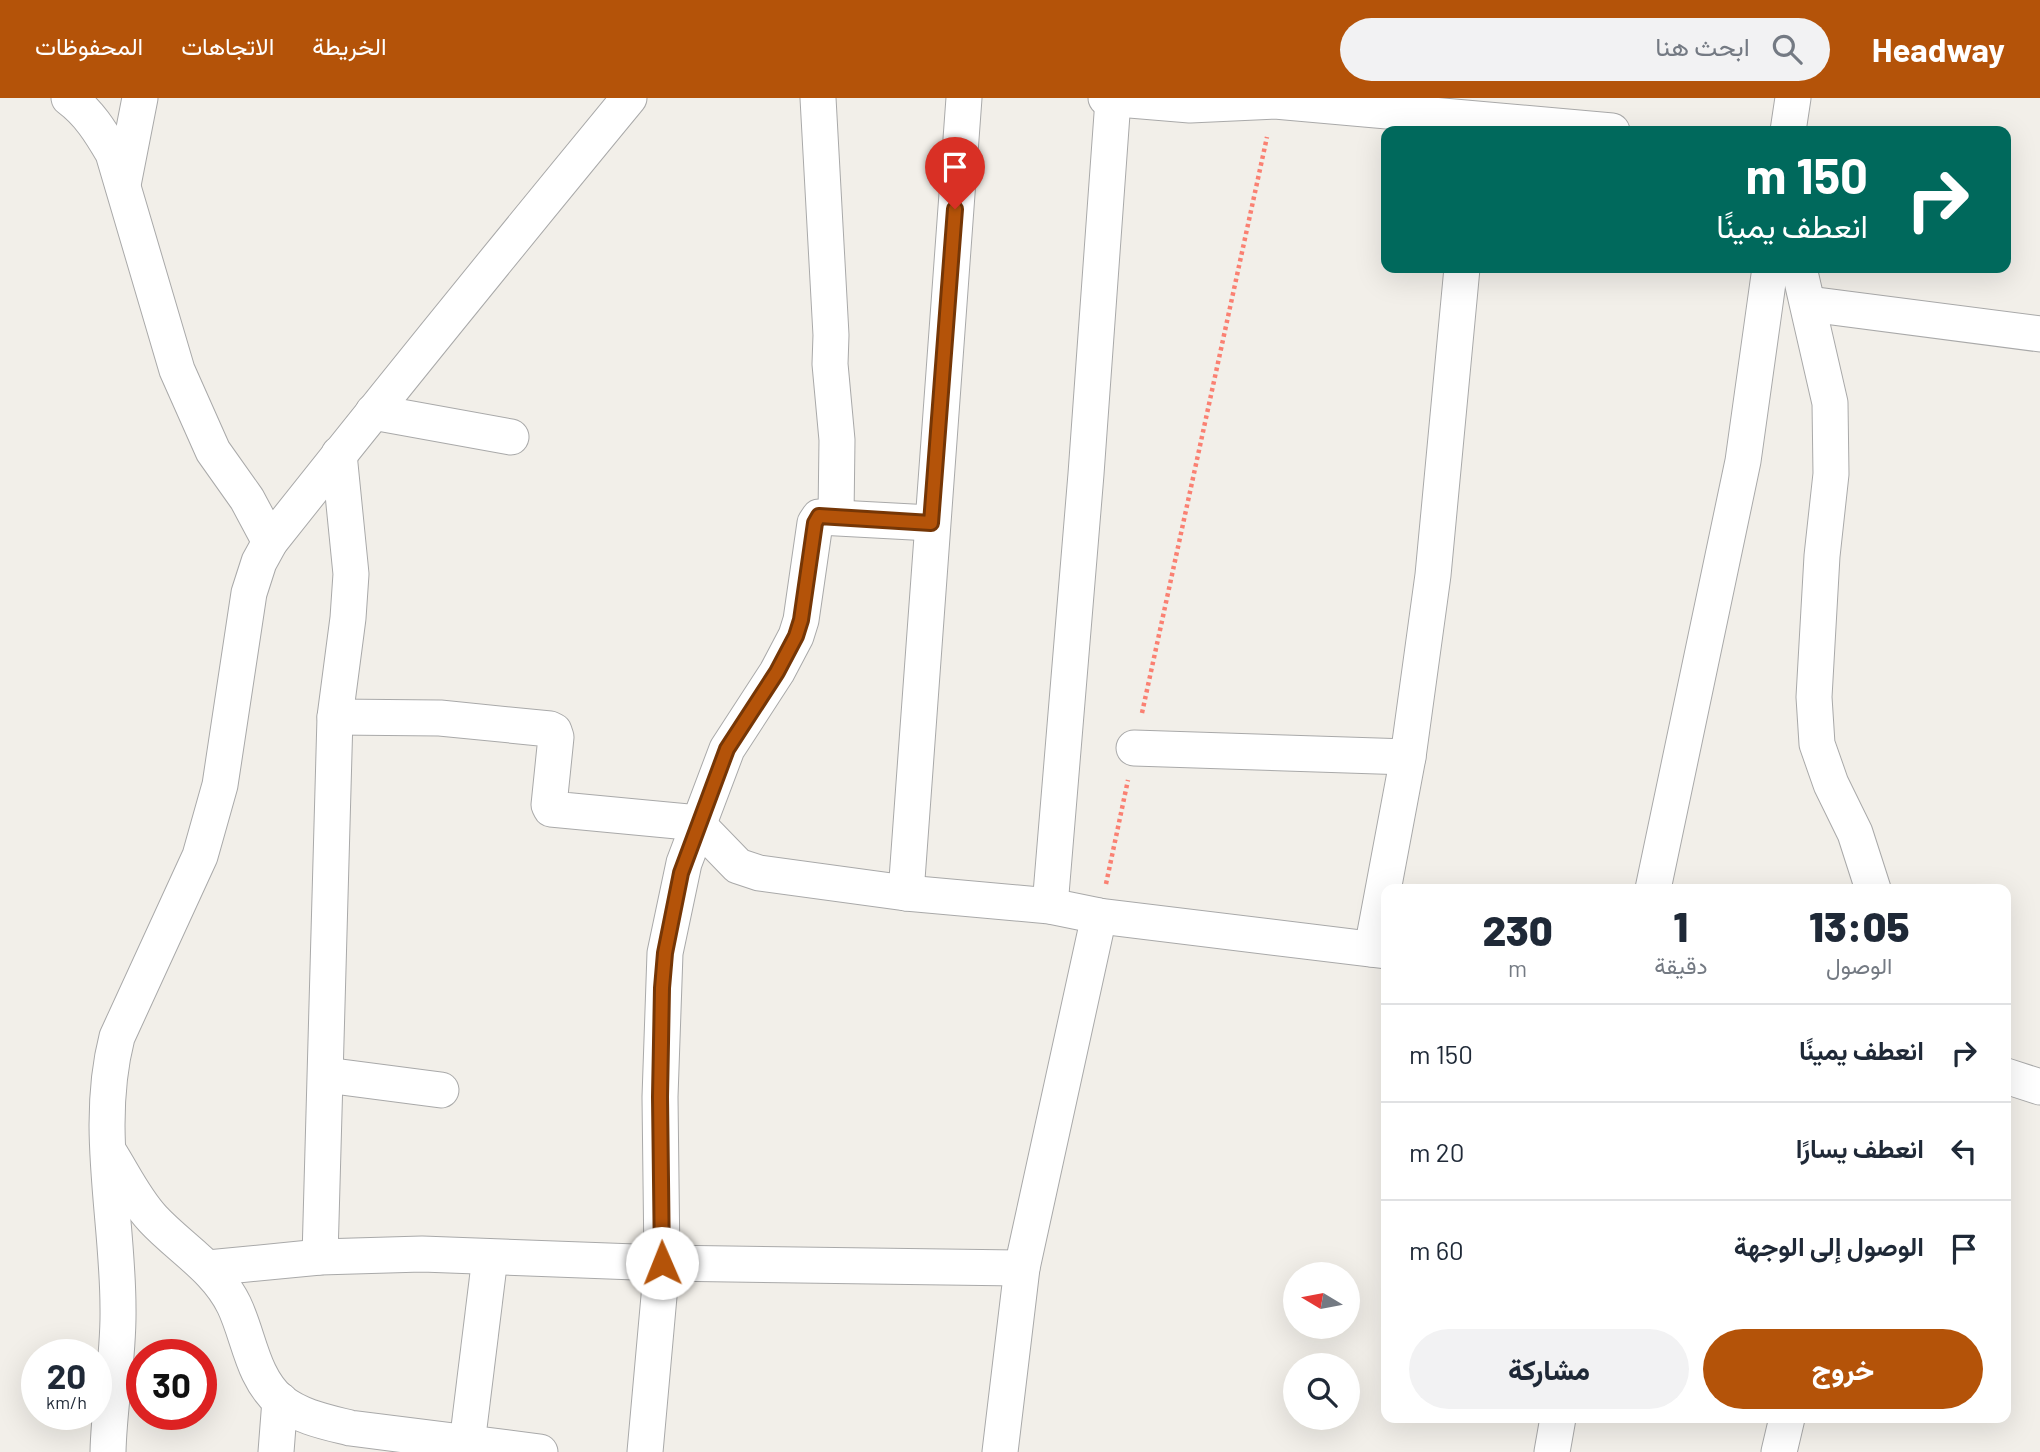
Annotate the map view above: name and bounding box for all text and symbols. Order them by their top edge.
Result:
search box [1340,18,1830,81]
text: Headway [1872,29,2005,69]
text: ابحث هنا [1655,30,1750,61]
icon: search [1768,30,1806,68]
text: المحفوظات [35,31,143,60]
text: الاتجاهات [181,31,274,60]
text: الخريطة [312,31,387,60]
pin [925,137,985,209]
text: 150 m [1746,145,1868,204]
icon: arrive [936,148,974,186]
icon: right [1892,154,1983,245]
text: انعطف يمينًا [1716,206,1868,244]
text: 1 [1673,900,1688,950]
text: 13:05 [1809,900,1909,950]
text: 230 [1483,904,1553,954]
text: دقيقة [1654,951,1707,979]
text: الوصول [1826,951,1892,979]
text: m [1508,954,1527,982]
text: انعطف يمينًا [1799,1034,1924,1065]
icon: right [1945,1034,1983,1072]
text: 150 m [1409,1038,1473,1069]
text: انعطف يسارًا [1796,1132,1924,1163]
icon: left [1945,1132,1983,1170]
text: 20 m [1409,1136,1464,1167]
position arrow [625,1226,699,1300]
text: الوصول إلى الوجهة [1734,1230,1924,1261]
icon: arrive [1945,1230,1983,1268]
text: 60 m [1409,1234,1464,1265]
north arrow [1283,1262,1360,1339]
map controls [1283,1262,1360,1430]
button: مشاركة [1409,1329,1689,1409]
button: خروج [1703,1329,1983,1409]
speed limit sign: 30 [126,1339,217,1430]
button: search [1283,1353,1360,1430]
text: 20 [47,1354,86,1396]
text: km/h [46,1391,87,1413]

